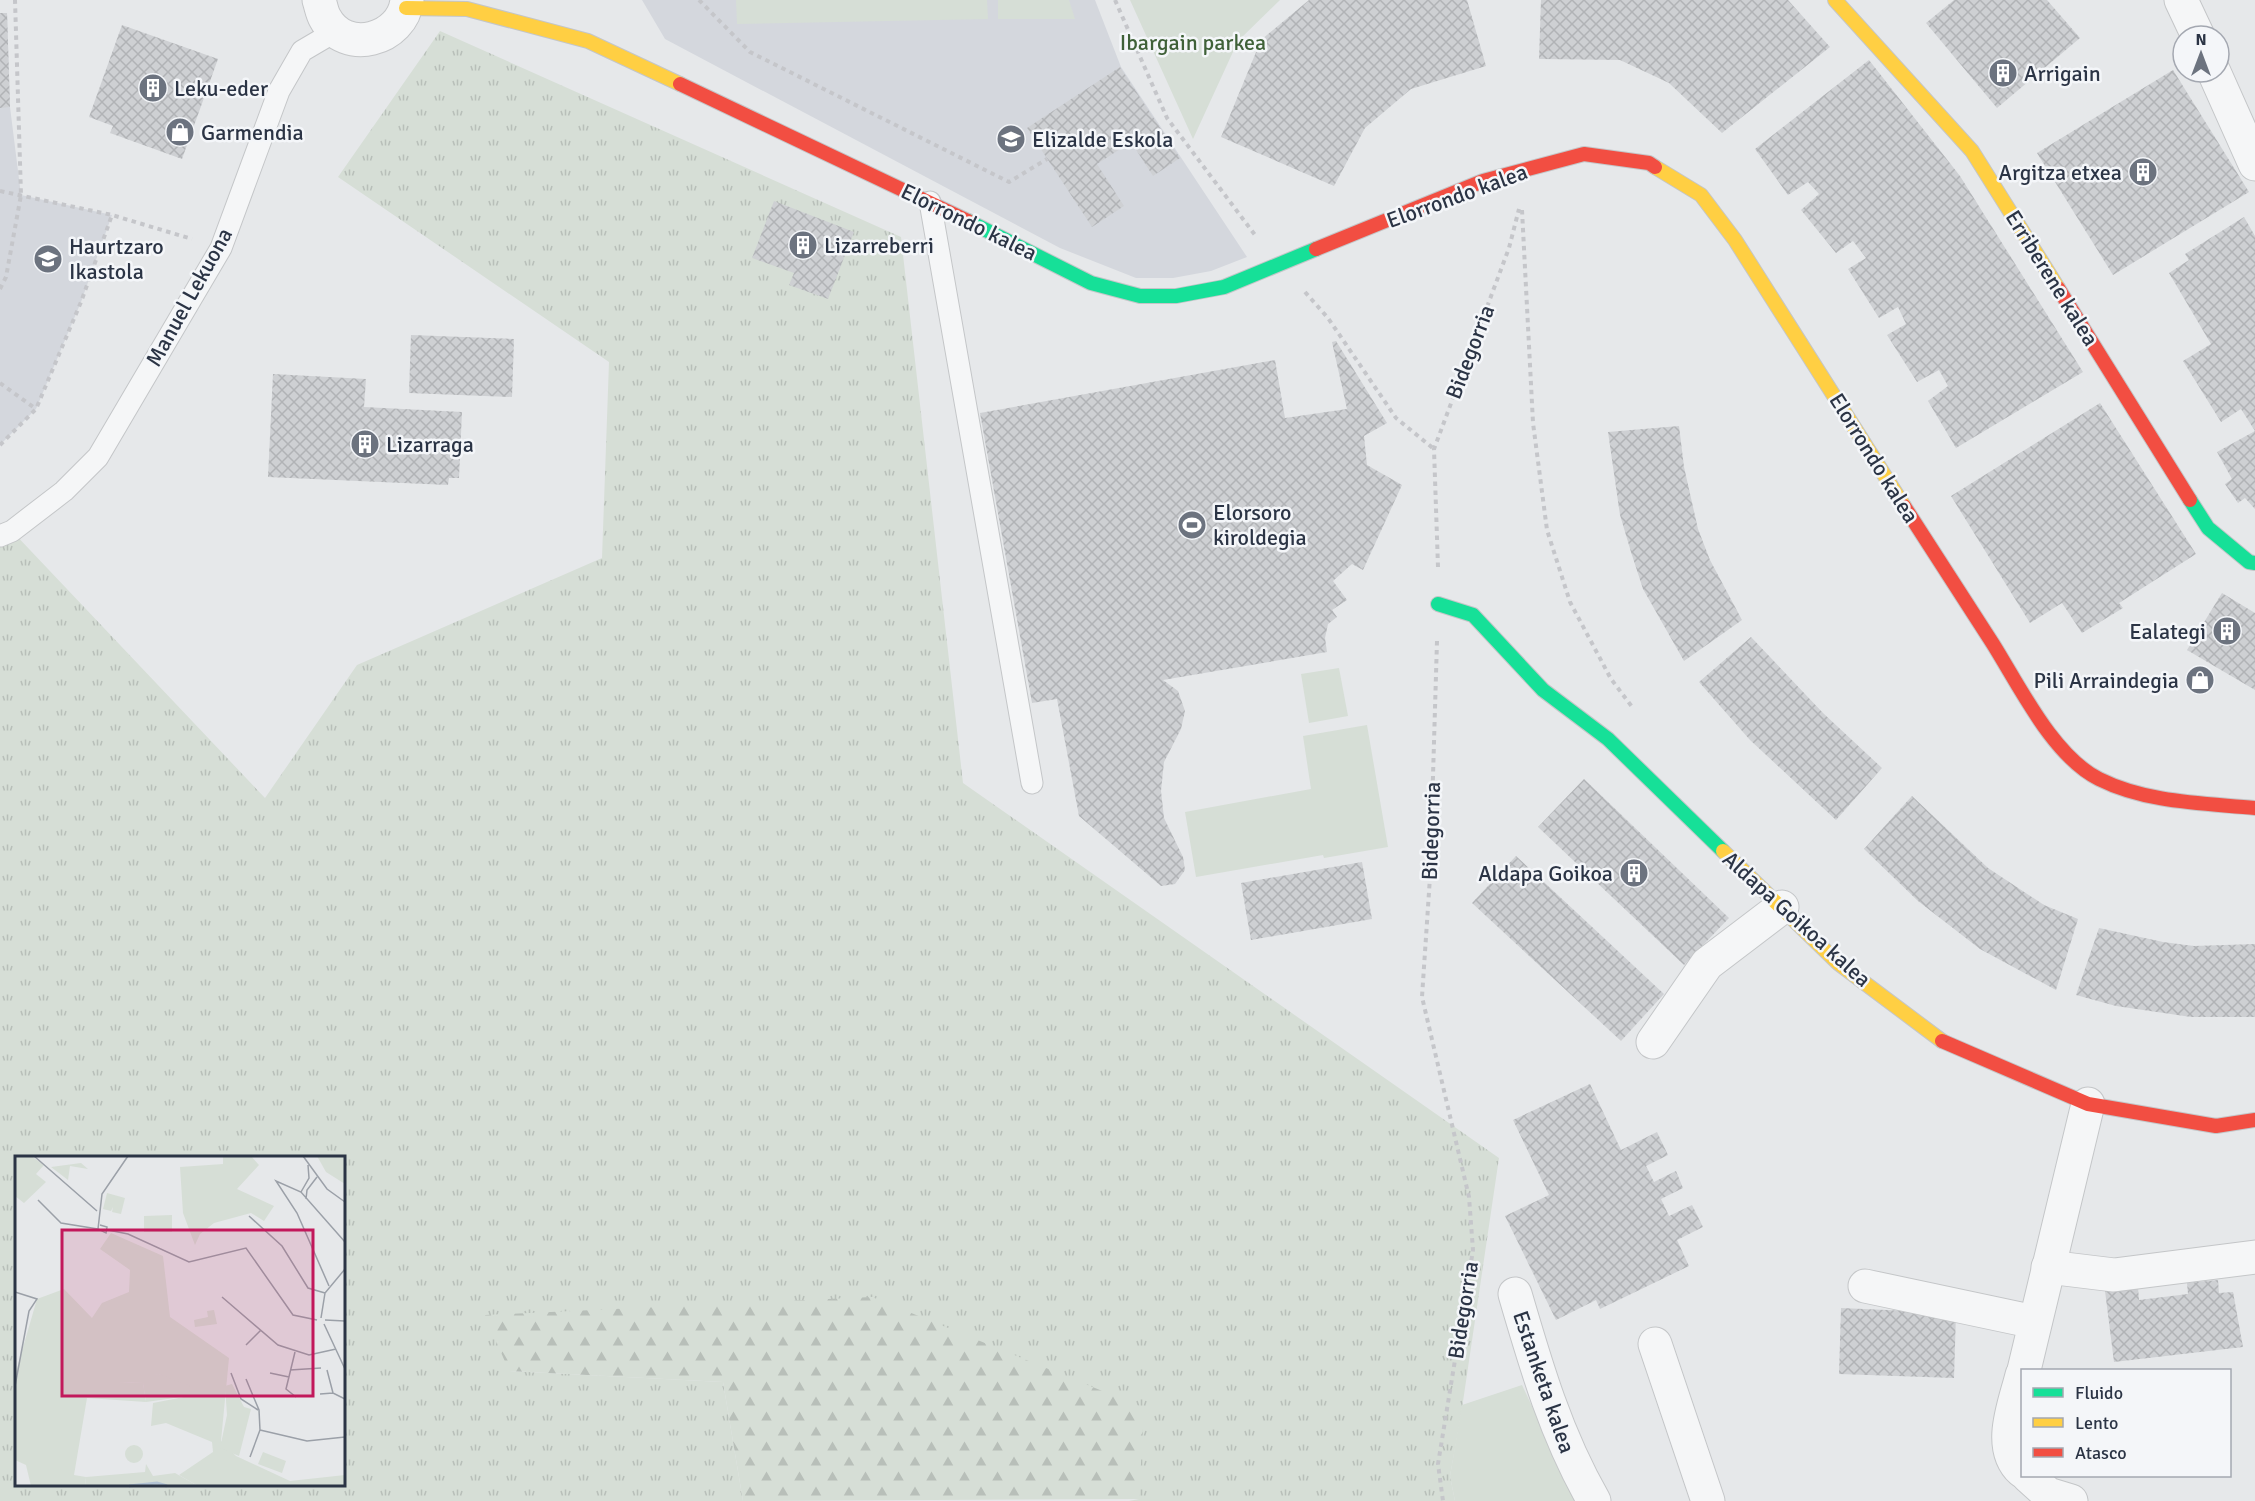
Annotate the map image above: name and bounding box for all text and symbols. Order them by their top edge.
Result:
north arrow [2171,24,2231,84]
park label: Ibargain parkea [1120,29,1266,56]
text: N [2195,30,2207,50]
building icon: Arrigain [1987,57,2019,89]
place label: Arrigain [2024,60,2101,87]
building icon: Leku-eder [137,72,169,104]
place label: Leku-eder [174,75,268,102]
shop icon: Garmendia [164,116,196,148]
place label: Garmendia [201,119,304,146]
school or university icon: Elizalde Eskola [995,123,1027,155]
place label: Elizalde Eskola [1032,126,1173,153]
building icon: Argitza etxea [2127,156,2159,188]
street label: Elorrondo kalea [1383,158,1531,234]
place label: Argitza etxea [1998,159,2122,186]
street label: Elorrondo kalea [897,177,1041,267]
street label: Erriberene kalea [2000,205,2104,351]
street label: Manuel Lekuona [140,223,238,371]
building icon: Lizarreberri [787,229,819,261]
place label: Lizarreberri [824,232,934,259]
place label: Haurtzaro Ikastola [69,233,164,285]
school or university icon: Haurtzaro Ikastola [32,243,64,275]
street label: Bidegorria [1440,301,1500,403]
street label: Elorrondo kalea [1823,388,1925,528]
building icon: Lizarraga [349,428,381,460]
place label: Lizarraga [386,431,474,458]
place label: Elorsoro kiroldegia [1213,499,1307,551]
sports icon: Elorsoro kiroldegia [1176,509,1208,541]
building icon: Ealategi [2211,615,2243,647]
place label: Ealategi [2129,618,2206,645]
shop icon: Pili Arraindegia [2184,664,2216,696]
place label: Pili Arraindegia [2033,667,2179,694]
street label: Bidegorria [1416,781,1446,881]
street label: Aldapa Goikoa kalea [1717,845,1877,993]
building icon: Aldapa Goikoa [1618,857,1650,889]
place label: Aldapa Goikoa [1478,860,1613,887]
inset map [15,1156,345,1486]
street label: Bidegorria [1442,1259,1484,1361]
street label: Estanketa kalea [1507,1307,1581,1457]
legend [2021,1369,2231,1477]
text: Fluido [2075,1382,2123,1404]
text: Lento [2075,1412,2118,1434]
text: Atasco [2075,1442,2127,1464]

